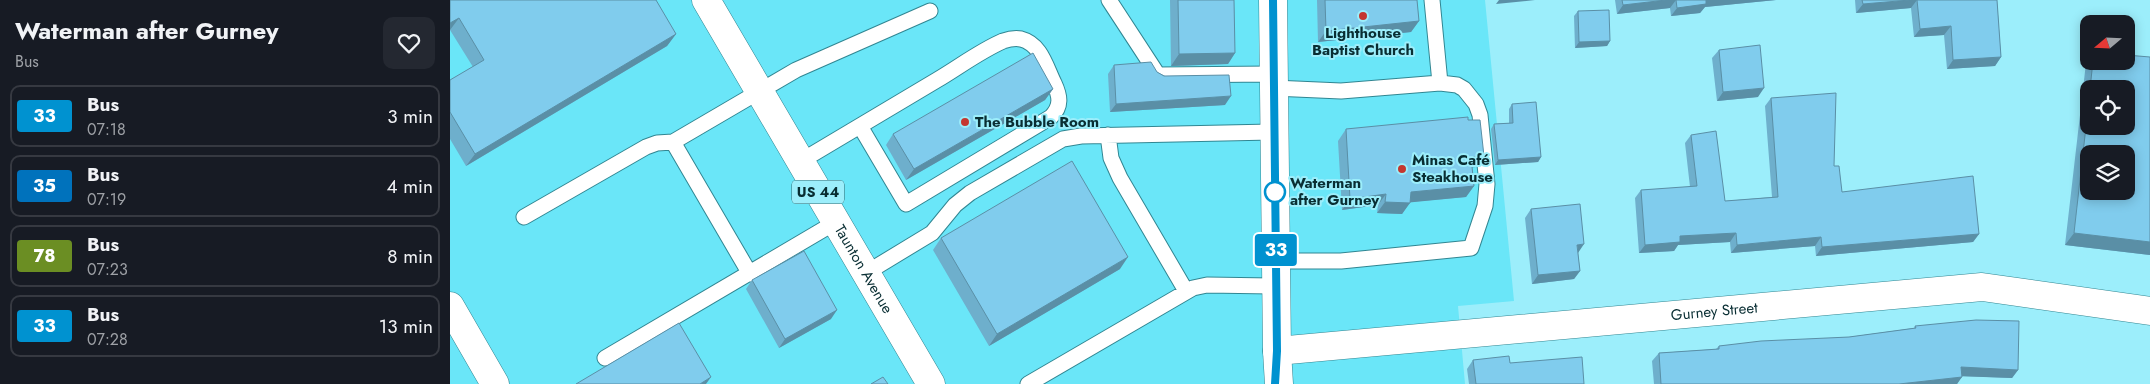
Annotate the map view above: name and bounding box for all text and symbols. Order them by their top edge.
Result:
marker: Lighthouse Baptist Church [1357,10,1369,22]
text: Waterman after Gurney [15,13,279,48]
north arrow [2080,15,2135,70]
map controls [2080,15,2135,200]
button: heart [383,17,435,69]
place label: Lighthouse Baptist Church [1312,22,1414,61]
text: Bus [15,50,39,73]
button: locate [2080,80,2135,135]
text: Bus [87,91,119,118]
text: 33 [33,103,56,129]
text: 3 min [387,103,433,130]
place label: The Bubble Room [975,111,1099,133]
marker: The Bubble Room [959,116,971,128]
text: 07:18 [87,118,126,141]
button: layers [2080,145,2135,200]
place label: Minas Café Steakhouse [1412,149,1493,188]
text: Bus [87,161,119,188]
marker: Minas Café Steakhouse [1396,163,1408,175]
place label: Waterman after Gurney [1290,172,1379,211]
text: 35 [33,173,56,199]
text: 4 min [386,173,433,200]
road number: US 44 [792,180,844,203]
marker: Waterman after Gurney [1264,181,1286,203]
text: 07:19 [87,188,126,211]
street label: Taunton Avenue [829,221,899,318]
text: Bus [87,231,119,258]
line badge: 33 [1254,234,1298,266]
text: 33 [1265,237,1287,263]
text: 78 [33,243,56,269]
text: 8 min [387,243,433,270]
text: 07:23 [87,258,128,281]
street label: Gurney Street [1670,296,1759,326]
text: Bus [87,301,119,328]
text: 33 [33,313,56,339]
text: 13 min [379,313,433,340]
text: 07:28 [87,328,128,351]

